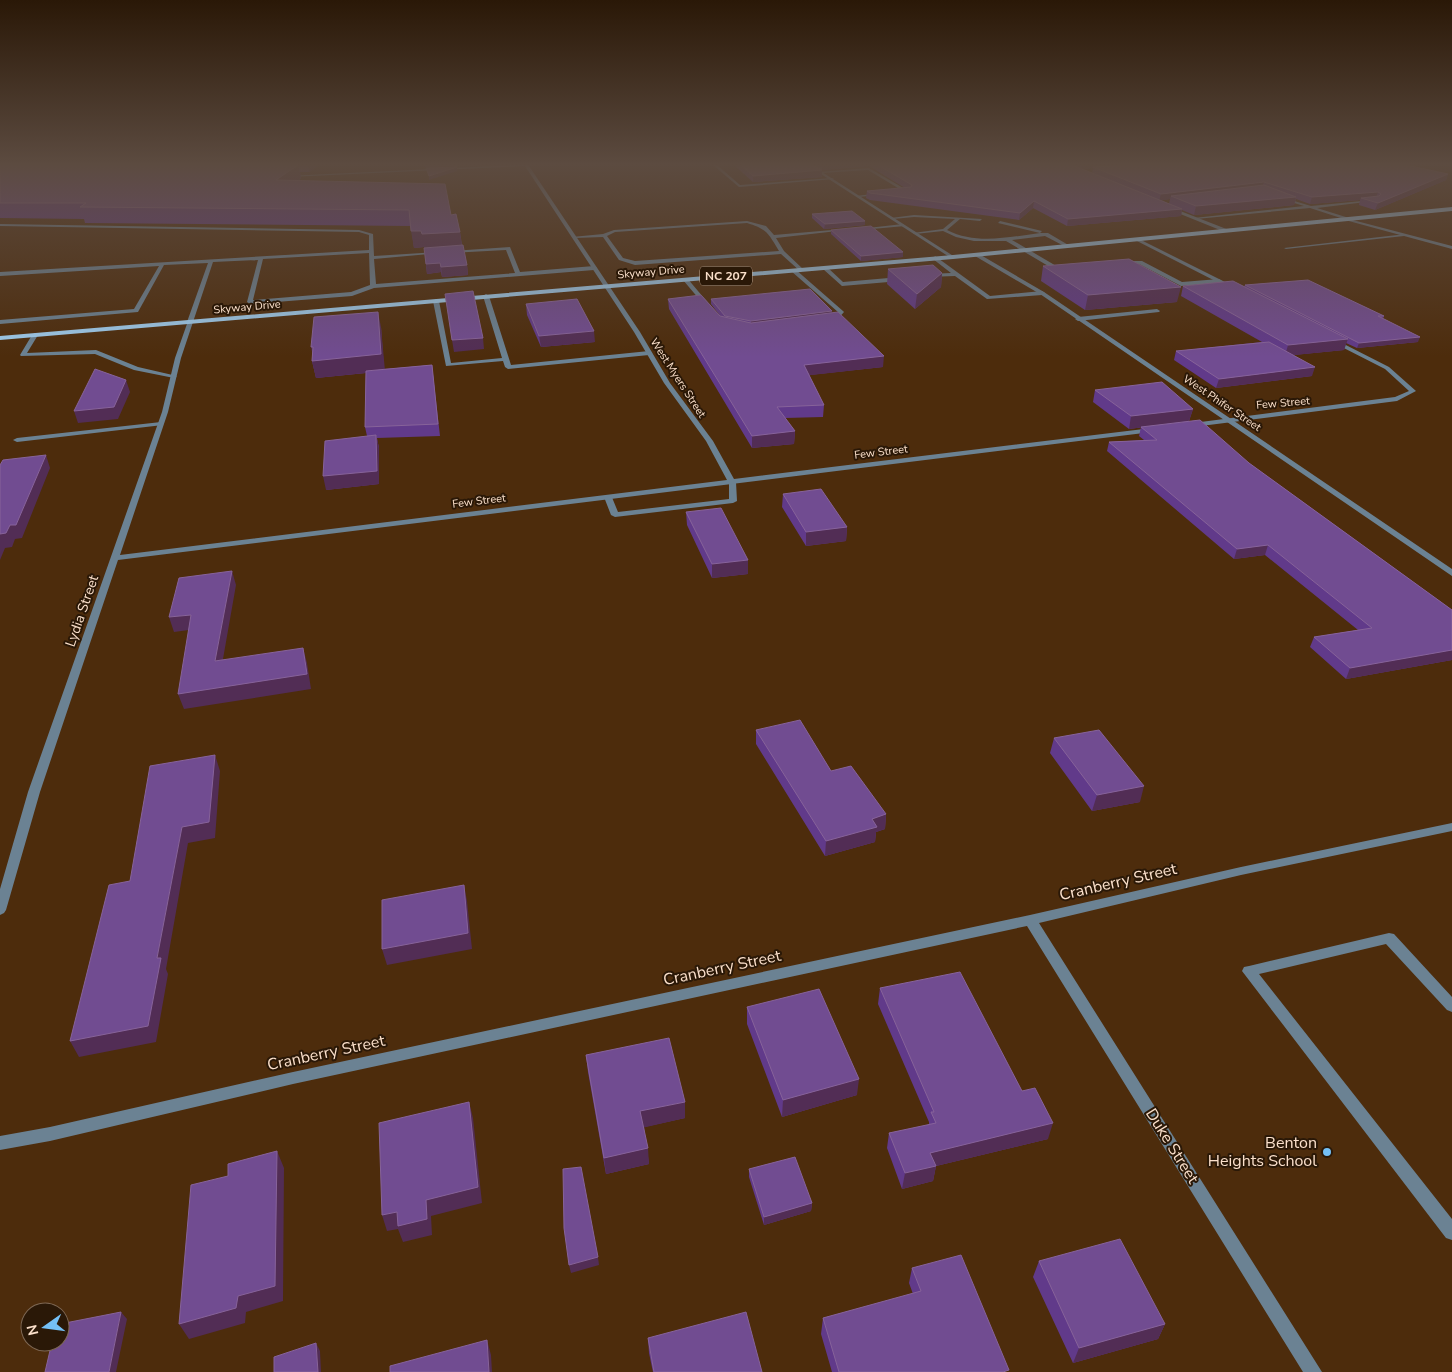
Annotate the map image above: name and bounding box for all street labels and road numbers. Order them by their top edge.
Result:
street label: Skyway Drive [617,262,685,282]
road number: NC 207 [700,266,752,286]
street label: Skyway Drive [213,297,281,317]
street label: West Myers Street [647,335,709,421]
street label: West Phifer Street [1180,371,1264,435]
street label: Few Street [1256,393,1311,413]
street label: Few Street [853,441,909,463]
street label: Few Street [451,490,507,512]
street label: Lydia Street [61,572,103,649]
street label: Cranberry Street [1057,858,1179,906]
street label: Cranberry Street [661,945,783,991]
street label: Cranberry Street [265,1030,387,1076]
street label: Duke Street [1140,1104,1204,1188]

